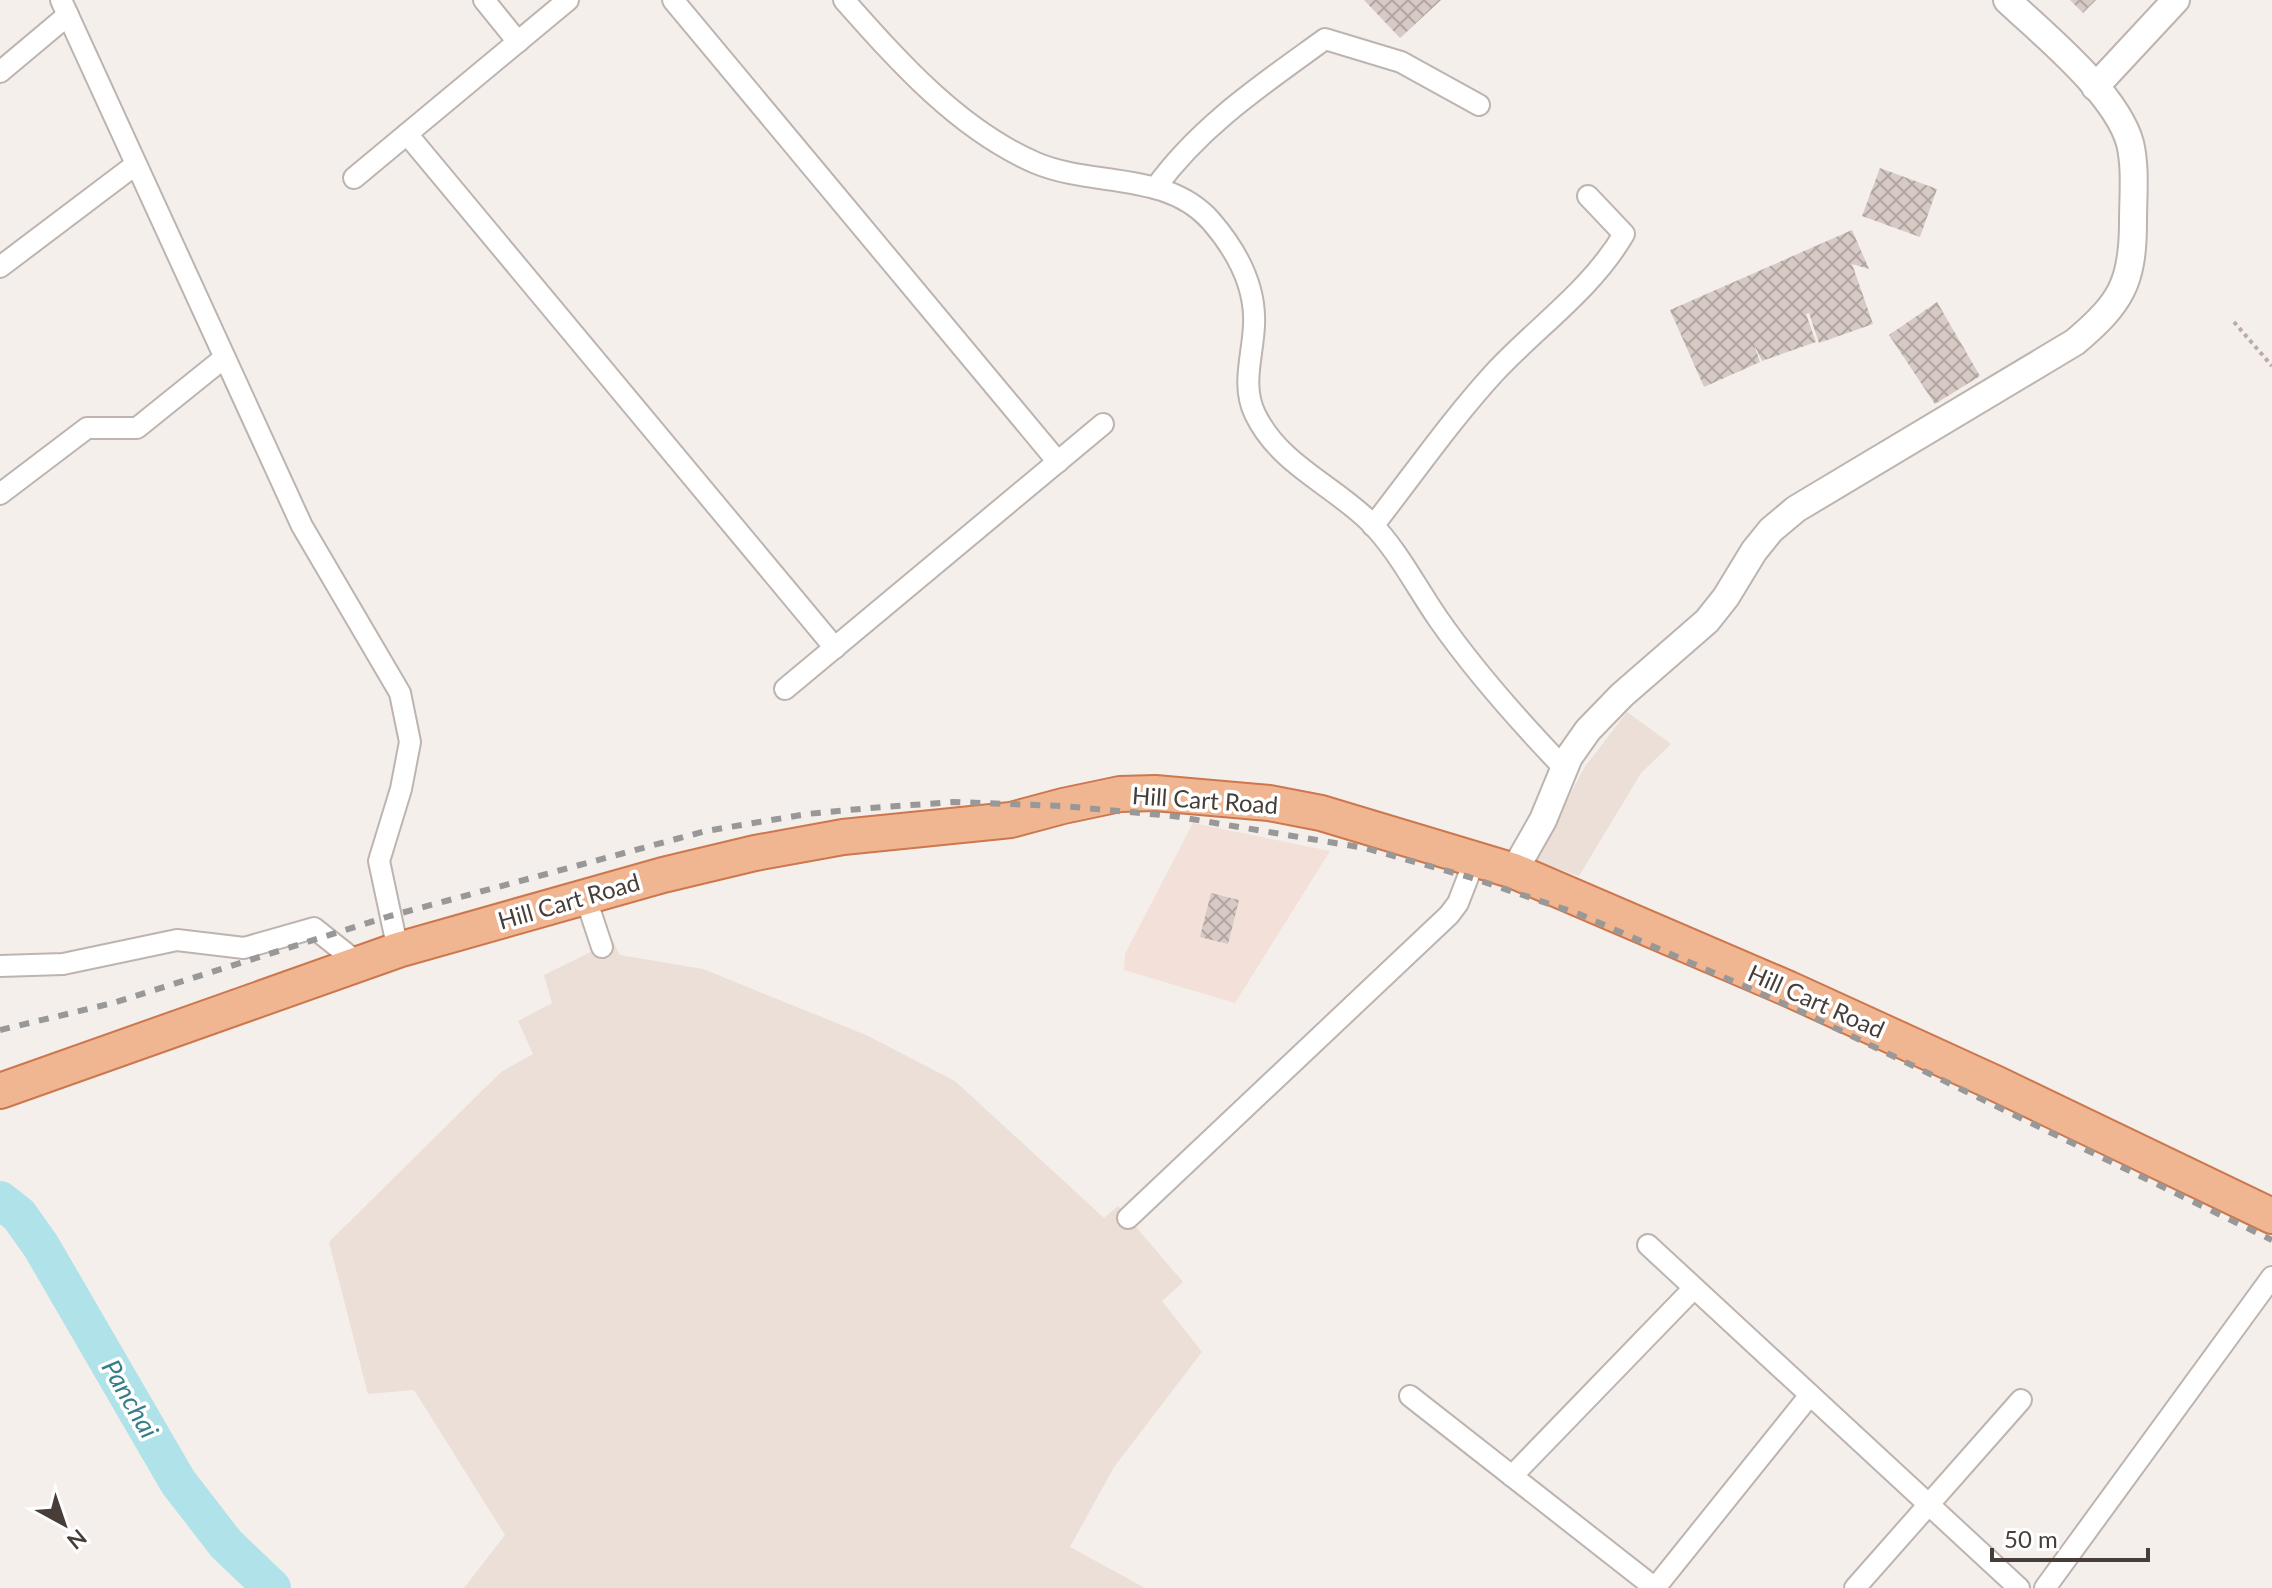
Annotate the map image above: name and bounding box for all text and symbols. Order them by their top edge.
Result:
street label: Hill Cart Road [1131,780,1279,819]
street label: Hill Cart Road [494,866,643,935]
street label: Hill Cart Road [1744,958,1889,1044]
water label: Panchai [96,1353,166,1444]
north arrow [24,1484,104,1564]
scale bar [1992,1512,2148,1562]
text: N [62,1524,92,1555]
text: 50 m [2004,1524,2058,1553]

